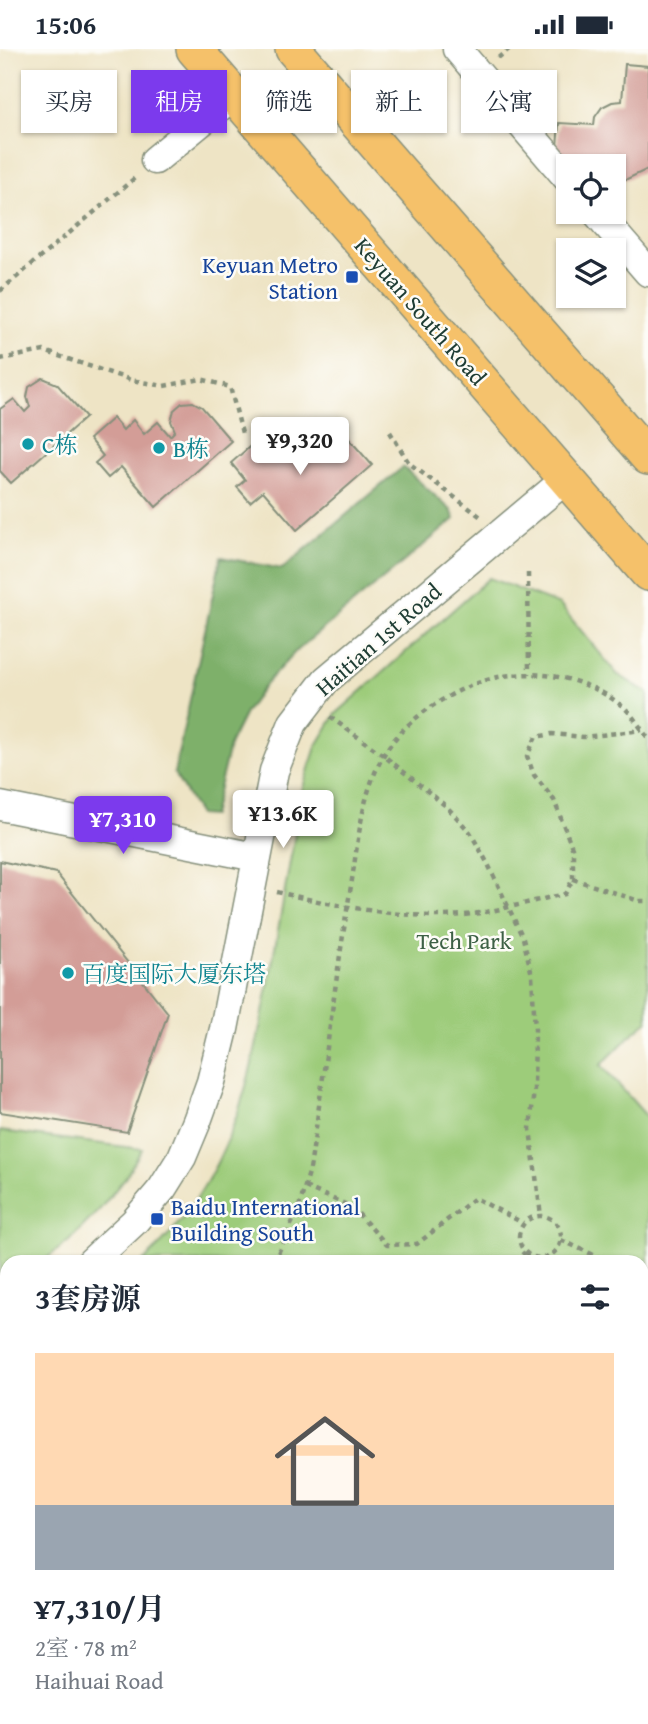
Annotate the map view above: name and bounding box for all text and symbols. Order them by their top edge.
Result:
text: 15:06 [35,5,96,44]
chip: 买房 [21,70,117,133]
chip: 租房 [131,70,227,133]
chip: 筛选 [241,70,337,133]
chip: 新上 [351,70,447,133]
chip: 公寓 [461,70,557,133]
map controls [556,154,626,308]
button: locate [556,154,626,224]
street label: Keyuan South Road [347,230,495,393]
button: layers [556,238,626,308]
place label: Keyuan Metro Station [202,248,338,307]
marker: Keyuan Metro Station [344,269,360,285]
pin: ¥9,320 [243,417,357,477]
text: ¥9,320 [267,423,333,456]
place label: C栋 [42,428,78,461]
place label: B栋 [173,432,209,465]
marker: C栋 [20,436,36,452]
marker: B栋 [151,440,167,456]
street label: Haitian 1st Road [308,574,449,703]
pin: ¥13.6K [226,791,340,850]
text: ¥13.6K [249,796,317,829]
pin: ¥7,310 [66,797,180,856]
text: ¥7,310 [90,802,156,835]
park label: Tech Park [416,924,512,957]
place label: 百度国际大厦东塔 [82,957,266,990]
marker: 百度国际大厦东塔 [60,965,76,981]
place label: Baidu International Building South [171,1190,360,1249]
marker: Baidu International Building South [149,1211,165,1227]
text: 3套房源 [35,1276,141,1320]
icon: filters [576,1278,614,1316]
icon: home [262,1398,388,1524]
text: ¥7,310/月 [35,1586,166,1630]
text: 2室 · 78 m² [35,1631,137,1664]
text: Haihuai Road [35,1664,163,1697]

